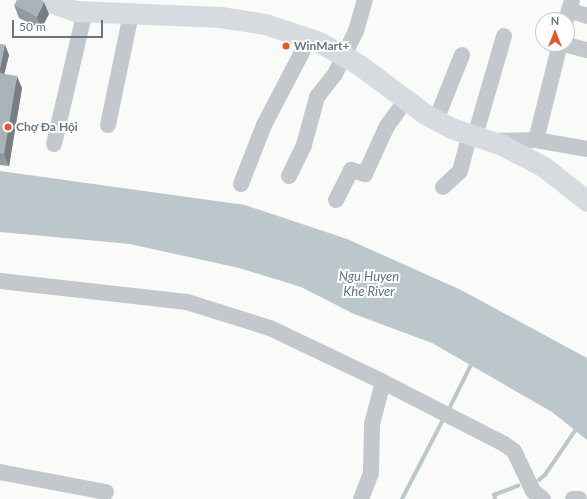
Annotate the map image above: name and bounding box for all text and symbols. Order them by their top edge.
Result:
scale bar [14,12,105,38]
north arrow [535,12,575,52]
text: N [551,14,559,27]
text: 50 m [19,19,46,34]
place label: WinMart+ [294,39,349,53]
marker: WinMart+ [281,41,291,51]
place label: Chợ Đa Hội [16,120,78,134]
marker: Chợ Đa Hội [3,122,13,132]
water label: Ngu Huyen Khe River [339,269,399,300]

